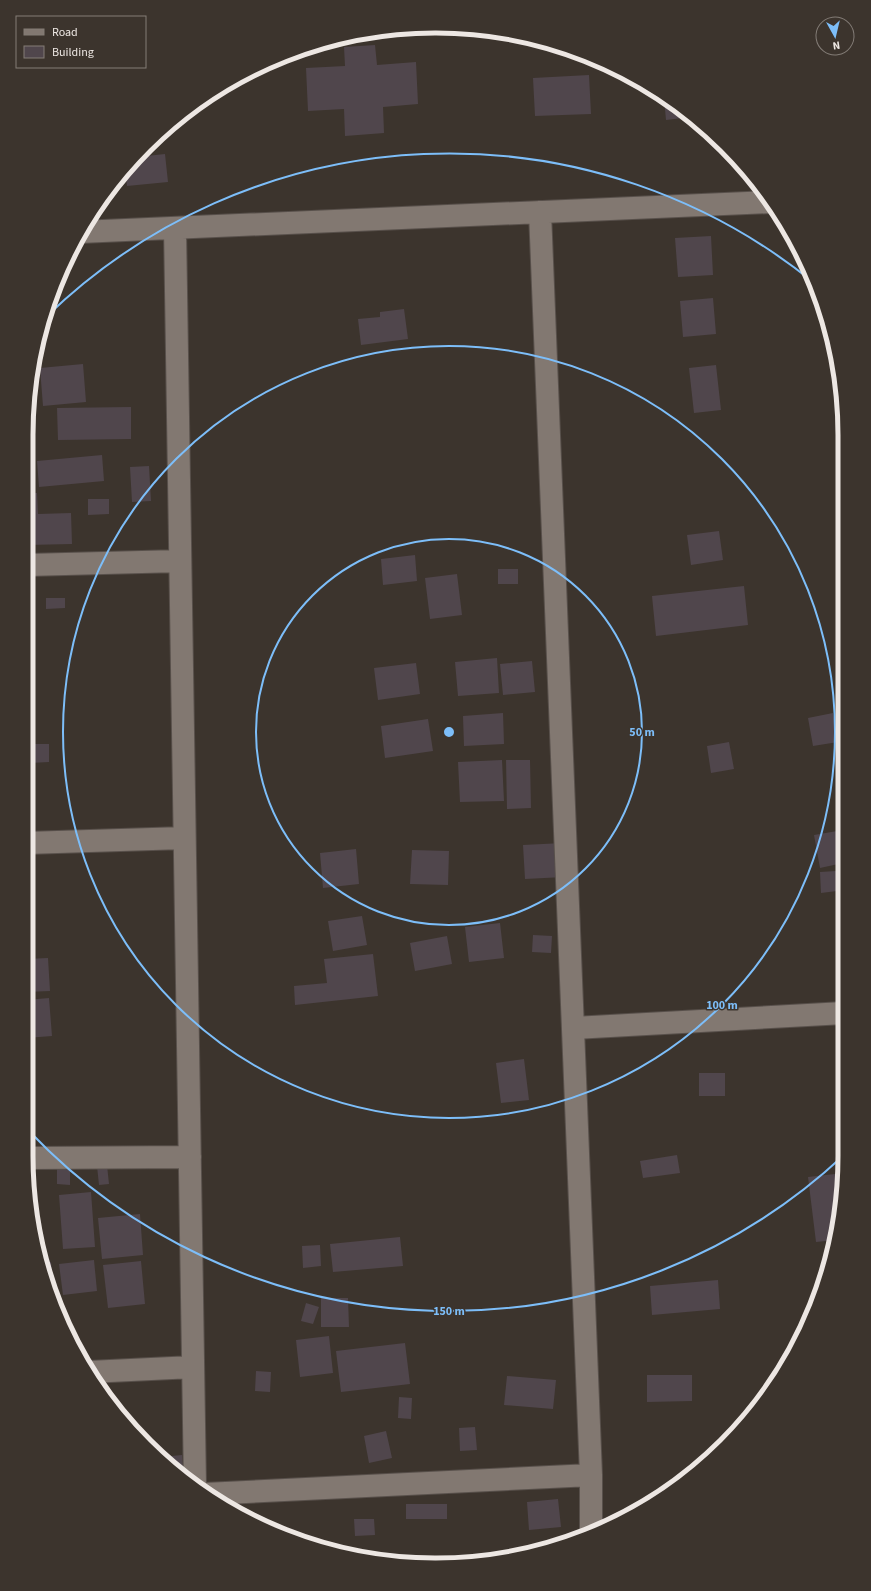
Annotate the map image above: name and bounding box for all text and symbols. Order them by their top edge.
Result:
legend [16,16,146,68]
north arrow [815,16,855,56]
text: Road [52,24,78,41]
text: N [832,37,841,53]
text: Building [52,44,94,61]
text: 50 m [629,724,655,741]
centre of rings [442,725,456,739]
text: 100 m [706,997,738,1014]
text: 150 m [433,1303,465,1320]

